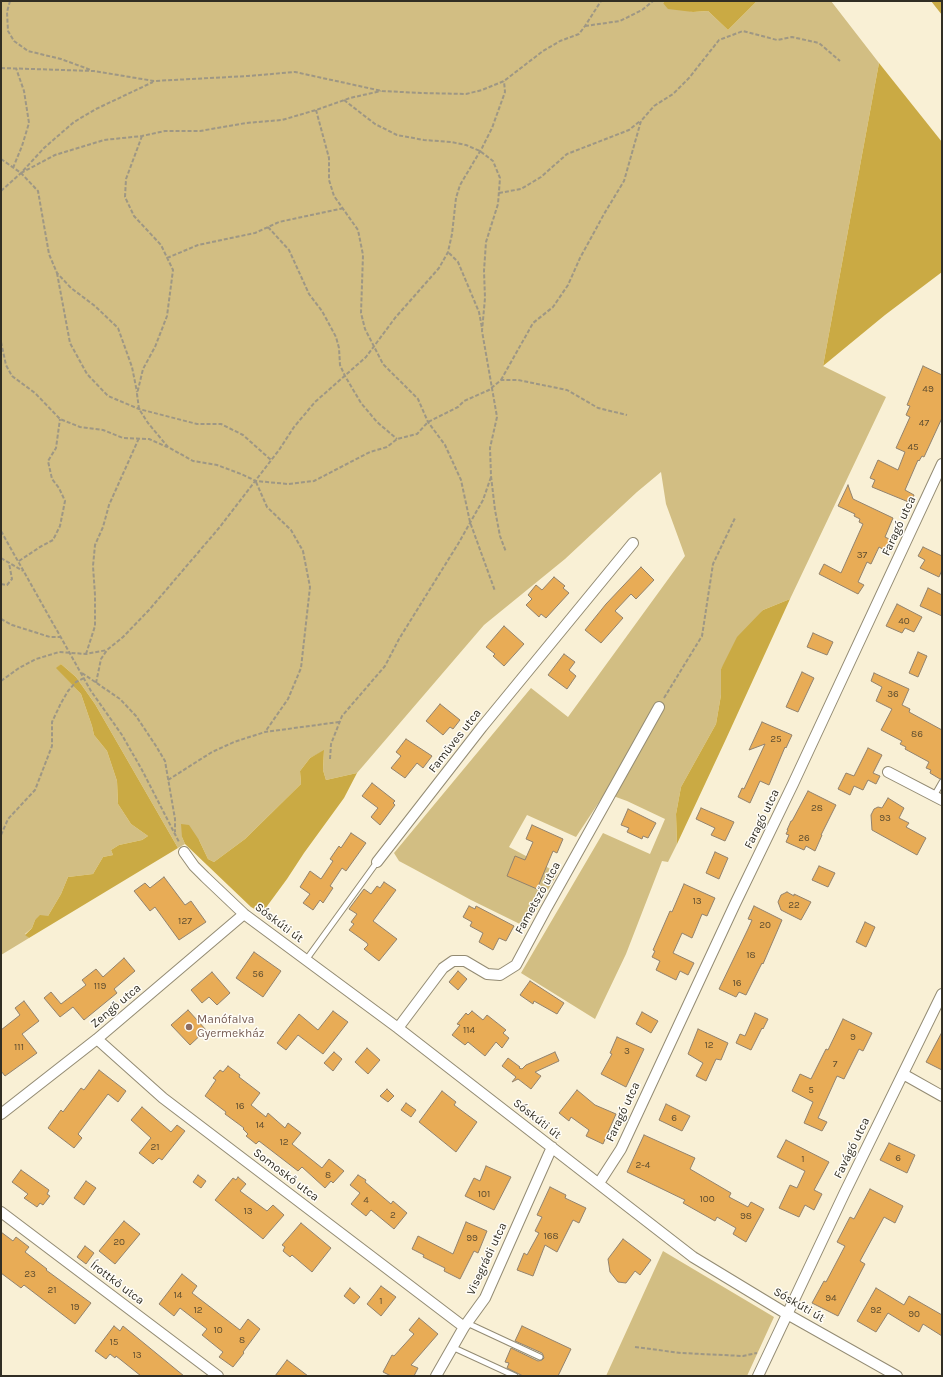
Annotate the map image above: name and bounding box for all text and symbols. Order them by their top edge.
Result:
house number: 49 [922,383,934,395]
house number: 47 [919,417,929,429]
house number: 45 [907,441,919,453]
street label: Faragó utca [879,494,919,558]
house number: 37 [857,549,867,561]
house number: 40 [898,615,910,627]
house number: 36 [887,688,899,700]
street label: Faműves utca [426,706,484,776]
house number: 86 [911,728,923,740]
house number: 25 [770,733,782,745]
street label: Faragó utca [741,787,783,851]
house number: 28 [811,802,823,814]
house number: 93 [879,812,891,824]
house number: 26 [798,832,810,844]
street label: Fametsző utca [512,859,564,937]
house number: 13 [692,895,702,907]
house number: 22 [788,899,800,911]
street label: Sóskúti út [252,900,306,946]
house number: 127 [178,915,192,927]
house number: 20 [759,919,771,931]
house number: 18 [746,949,756,961]
house number: 56 [252,968,264,980]
house number: 16 [732,977,742,989]
house number: 119 [94,980,106,992]
street label: Zengő utca [88,981,144,1031]
place label: Manófalva Gyermekház [197,1013,265,1041]
marker: Manófalva Gyermekház [184,1022,194,1032]
house number: 114 [463,1024,475,1036]
house number: 9 [850,1031,856,1043]
house number: 12 [704,1039,714,1051]
house number: 111 [14,1041,24,1053]
house number: 3 [624,1045,630,1057]
house number: 7 [833,1058,837,1070]
street label: Faragó utca [603,1080,643,1144]
house number: 5 [808,1084,814,1096]
street label: Sóskúti út [510,1096,564,1142]
house number: 16 [235,1100,245,1112]
house number: 6 [671,1112,677,1124]
street label: Favágó utca [831,1115,873,1181]
house number: 14 [256,1119,264,1131]
house number: 12 [279,1136,289,1148]
house number: 21 [150,1141,160,1153]
street label: Somoskő utca [250,1146,322,1204]
house number: 6 [895,1152,901,1164]
house number: 1 [801,1153,805,1165]
house number: 2-4 [636,1159,650,1171]
house number: 8 [325,1169,331,1181]
house number: 101 [478,1188,490,1200]
house number: 100 [699,1193,715,1205]
house number: 4 [363,1194,369,1206]
house number: 13 [243,1205,253,1217]
house number: 2 [390,1209,396,1221]
house number: 98 [740,1210,752,1222]
street label: Visegrádi utca [464,1220,510,1298]
house number: 168 [543,1230,559,1242]
house number: 99 [466,1232,478,1244]
house number: 20 [113,1236,125,1248]
street label: Írottkő utca [87,1258,147,1308]
house number: 23 [24,1268,36,1280]
house number: 21 [47,1284,57,1296]
street label: Sóskúti út [771,1285,827,1325]
house number: 14 [174,1289,182,1301]
house number: 94 [825,1292,837,1304]
house number: 1 [379,1295,383,1307]
house number: 19 [70,1301,80,1313]
house number: 12 [193,1304,203,1316]
house number: 92 [870,1304,882,1316]
house number: 90 [908,1308,920,1320]
house number: 10 [213,1324,223,1336]
house number: 8 [239,1334,245,1346]
house number: 15 [110,1336,118,1348]
house number: 13 [132,1349,142,1361]

